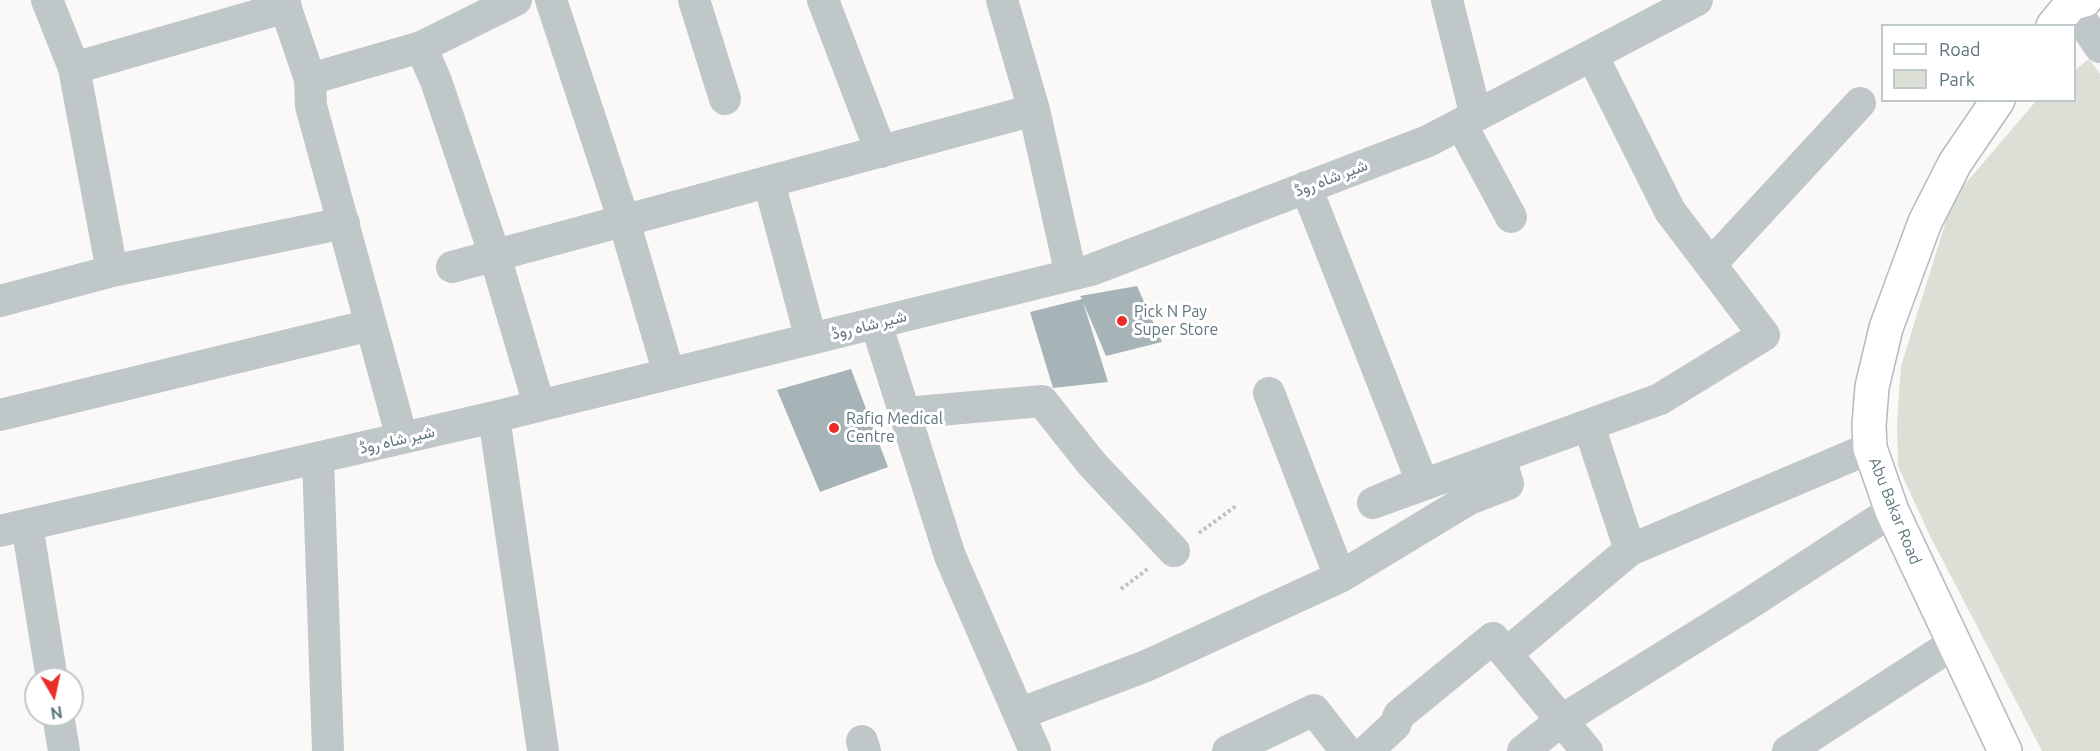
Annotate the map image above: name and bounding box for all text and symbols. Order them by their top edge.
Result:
legend [1881,24,2076,102]
text: Road [1939,39,1981,59]
text: Park [1939,69,1975,89]
street label: شیر شاہ روڈ [1292,155,1370,201]
place label: Pick N Pay Super Store [1134,302,1218,340]
street label: شیر شاہ روڈ [829,306,909,344]
marker: Pick N Pay Super Store [1115,314,1129,328]
place label: Rafiq Medical Centre [846,409,943,447]
marker: Rafiq Medical Centre [827,421,841,435]
street label: شیر شاہ روڈ [357,422,437,458]
street label: Abu Bakar Road [1865,455,1925,567]
north arrow [24,667,84,727]
text: N [49,703,64,723]

